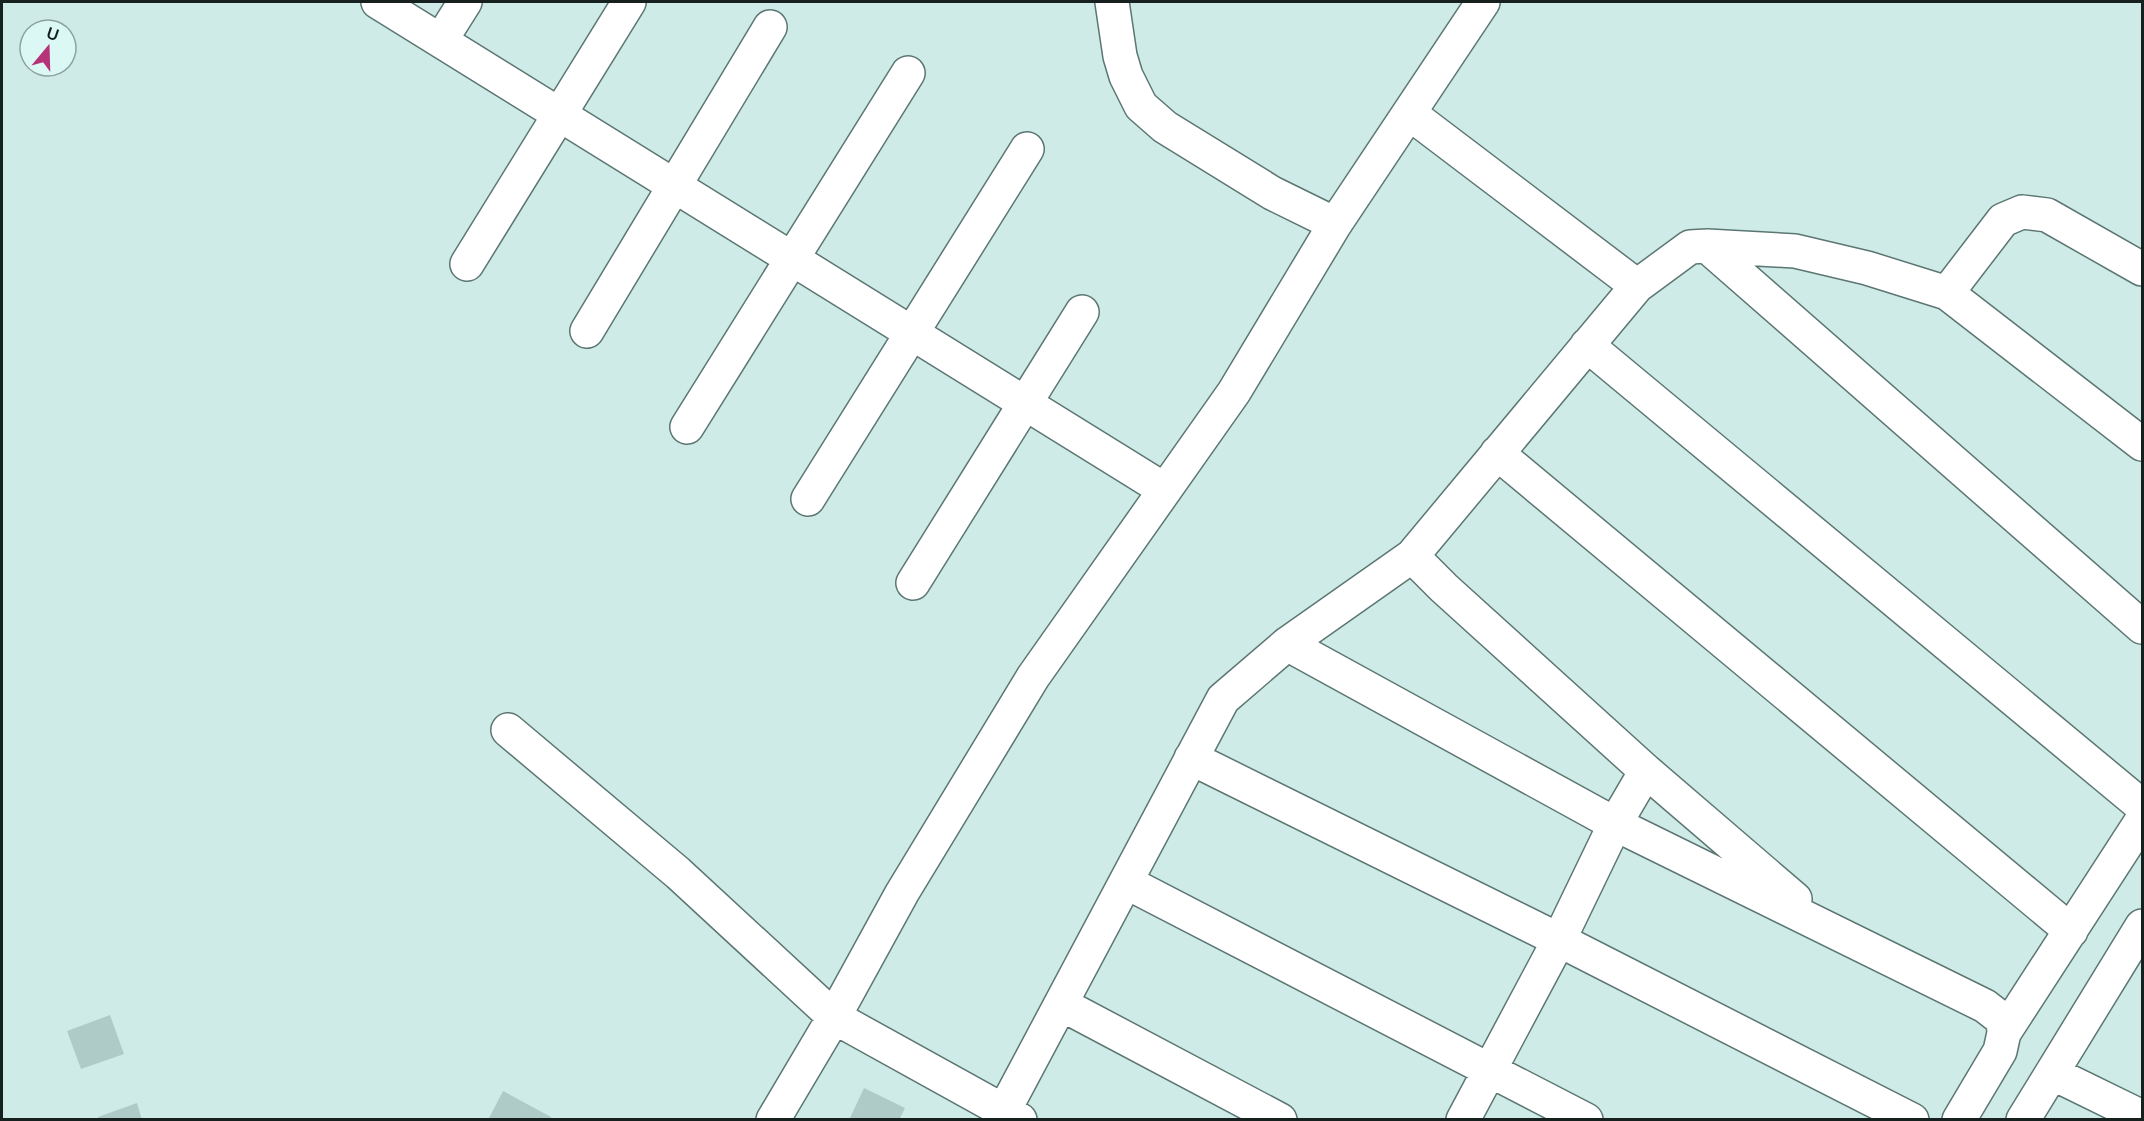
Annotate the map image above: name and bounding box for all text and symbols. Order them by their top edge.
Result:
north arrow [18,18,78,78]
text: U [44,22,62,44]

